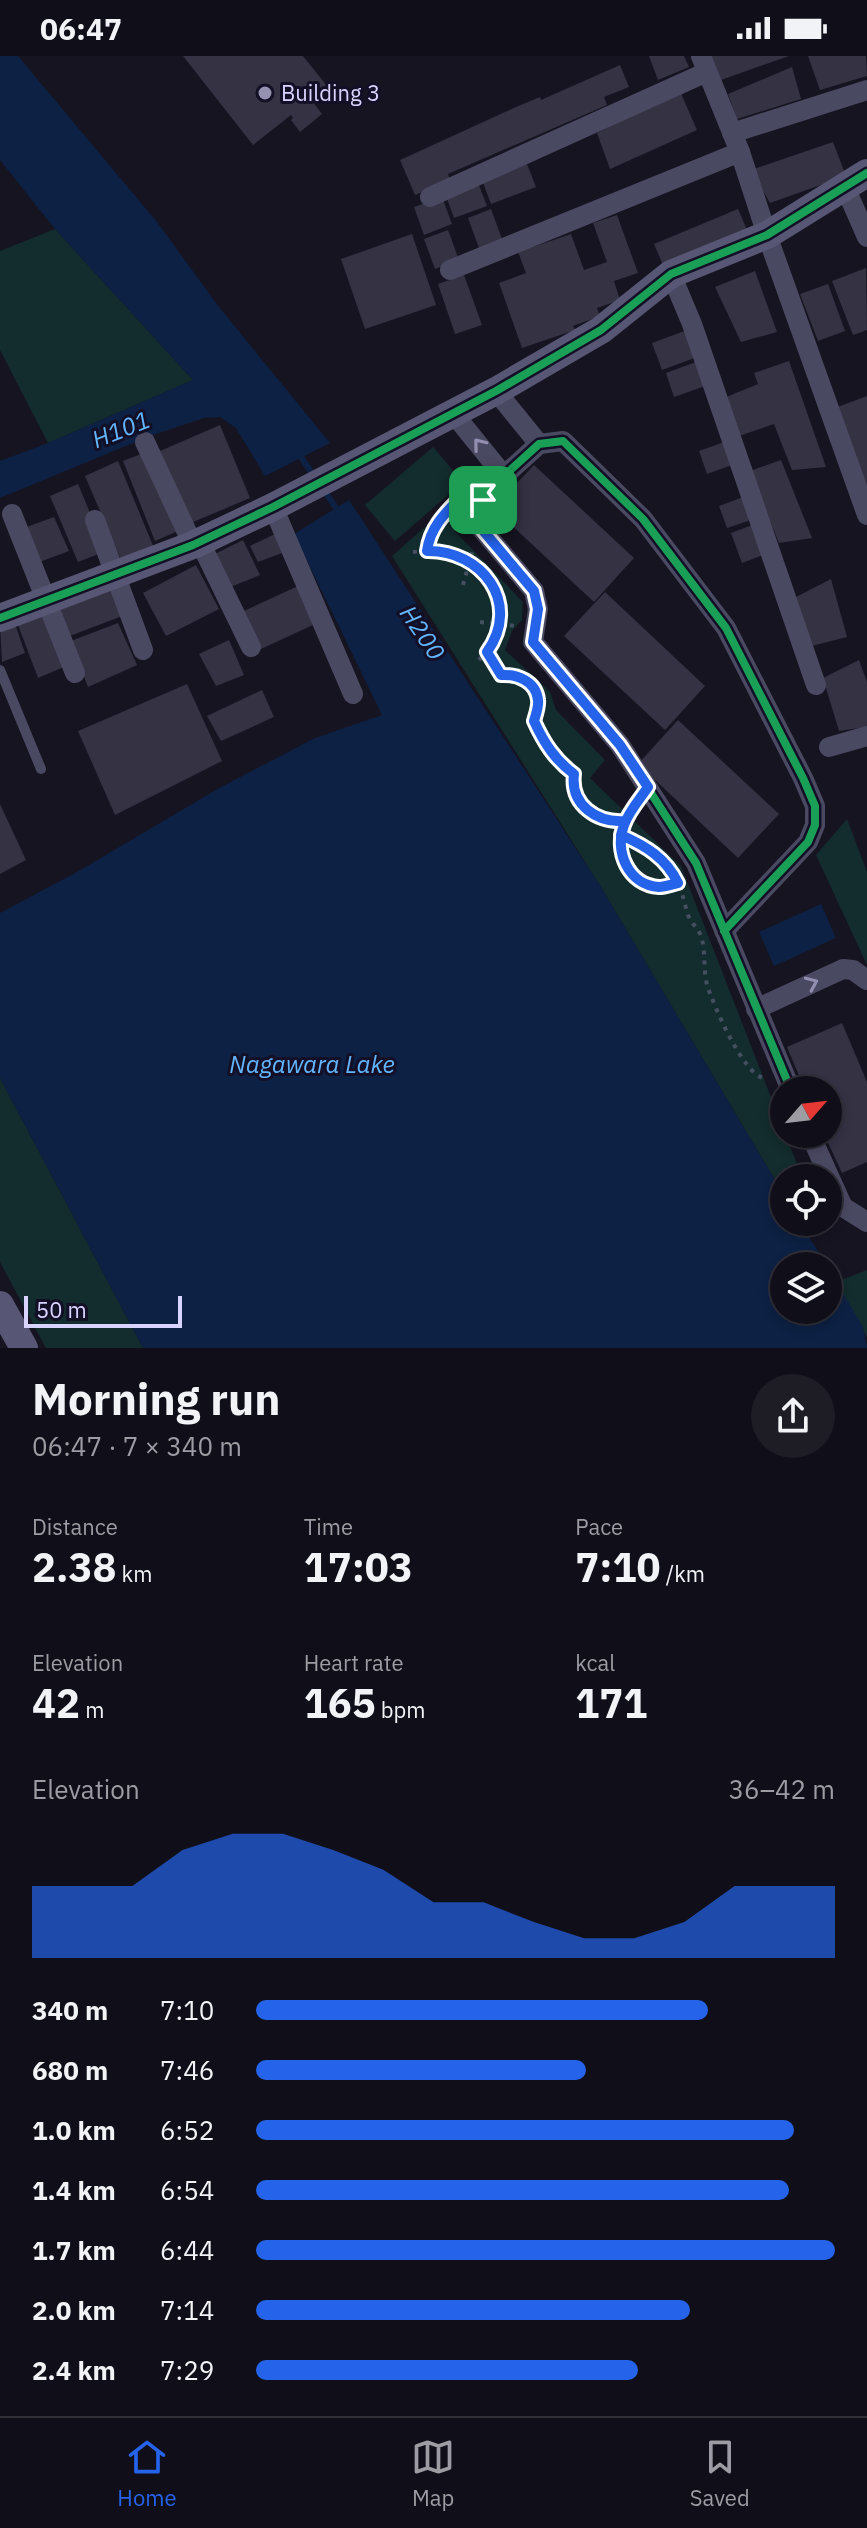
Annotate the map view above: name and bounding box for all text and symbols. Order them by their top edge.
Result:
text: 06:47 [40,9,122,48]
place label: Building 3 [281,78,380,107]
marker: Building 3 [256,84,274,102]
water label: H101 [87,403,154,455]
one-way arrow [474,439,488,454]
pin [449,466,517,534]
icon: arrive [461,478,505,522]
water label: H200 [393,599,453,666]
one-way arrow [804,977,818,993]
water label: Nagawara Lake [229,1048,395,1080]
north arrow [770,1076,842,1148]
map controls [770,1076,842,1324]
button: locate [770,1164,842,1236]
button: layers [770,1252,842,1324]
scale bar [24,1292,182,1328]
text: 50 m [36,1295,87,1324]
text: Morning run [32,1370,281,1427]
button: share [751,1374,835,1458]
text: 06:47 · 7 × 340 m [32,1429,242,1463]
text: Distance [32,1512,118,1541]
text: Time [304,1512,353,1541]
text: Pace [575,1512,623,1541]
text: 2.38 [32,1541,116,1593]
text: 17:03 [304,1541,413,1593]
text: 7:10 [575,1541,661,1593]
text: km [116,1559,152,1588]
text: /km [661,1559,705,1588]
text: Elevation [32,1648,123,1677]
text: Heart rate [304,1648,404,1677]
text: kcal [575,1648,615,1677]
text: 42 [32,1677,80,1729]
text: 165 [304,1677,376,1729]
text: 171 [575,1677,647,1729]
text: m [80,1695,104,1724]
text: bpm [376,1695,426,1724]
text: Elevation [32,1772,140,1806]
text: 36–42 m [728,1772,835,1806]
text: 340 m [32,1993,108,2027]
text: 7:10 [160,1993,214,2027]
text: 680 m [32,2053,108,2087]
text: 7:46 [160,2053,214,2087]
text: 1.0 km [32,2113,116,2147]
text: 6:52 [160,2113,214,2147]
text: 1.4 km [32,2173,116,2207]
text: 6:54 [160,2173,214,2207]
text: 1.7 km [32,2233,116,2267]
text: 6:44 [160,2233,214,2267]
text: 2.0 km [32,2293,116,2327]
text: 7:14 [160,2293,214,2327]
text: 2.4 km [32,2353,116,2387]
text: 7:29 [160,2353,214,2387]
tab: Home [117,2435,177,2512]
tab: Map [411,2435,455,2512]
tab: Saved [690,2435,750,2512]

